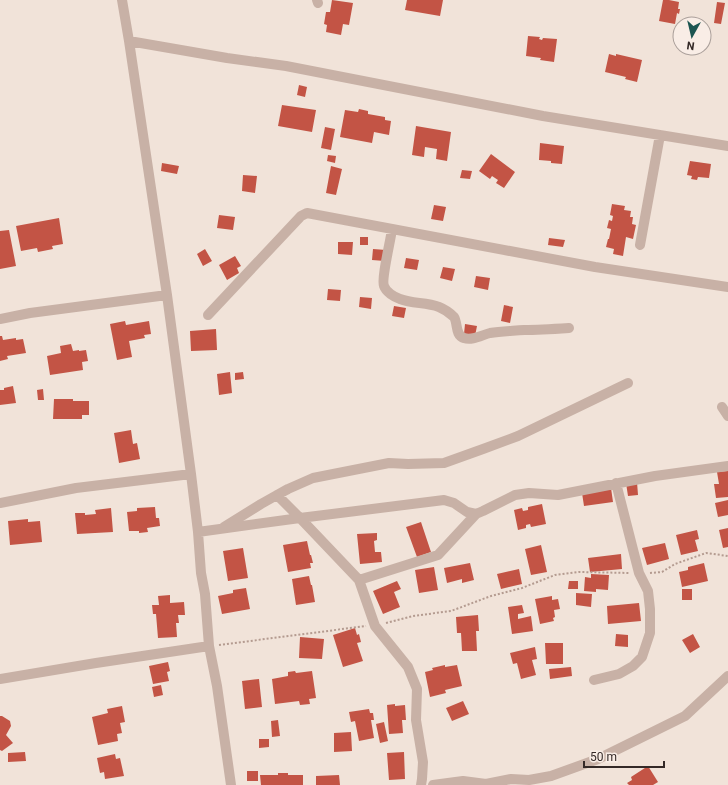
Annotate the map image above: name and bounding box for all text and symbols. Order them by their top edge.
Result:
north arrow [672,16,712,56]
text: N [686,38,695,52]
scale bar [584,743,664,769]
text: 50 m [590,750,617,764]

